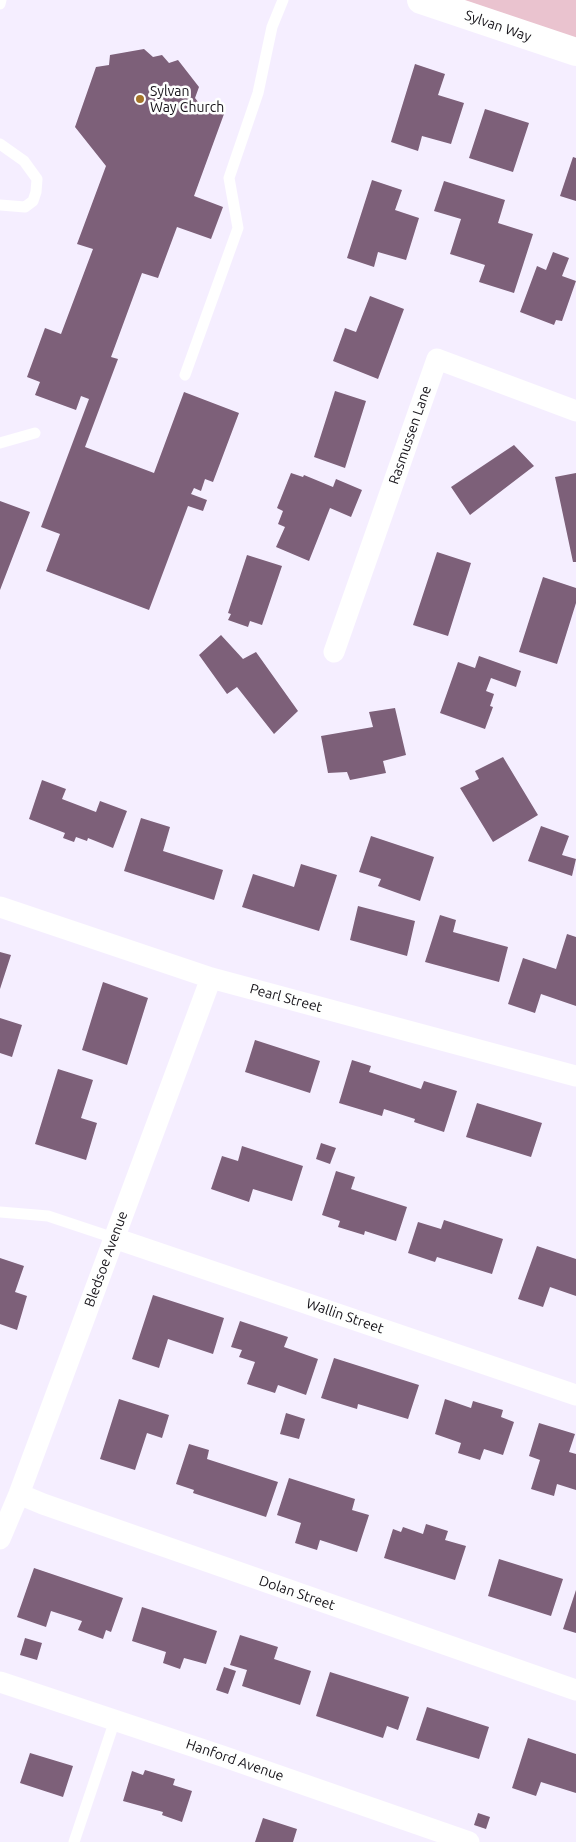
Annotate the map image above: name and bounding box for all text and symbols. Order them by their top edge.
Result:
street label: Sylvan Way [462,7,534,45]
place label: Sylvan Way Church [150,83,224,115]
marker: Sylvan Way Church [134,93,146,105]
street label: Rasmussen Lane [385,383,435,487]
street label: Pearl Street [248,980,324,1016]
street label: Bledsoe Avenue [81,1209,131,1309]
street label: Wallin Street [304,1295,386,1337]
street label: Dolan Street [257,1572,337,1614]
street label: Hanford Avenue [184,1735,286,1785]

